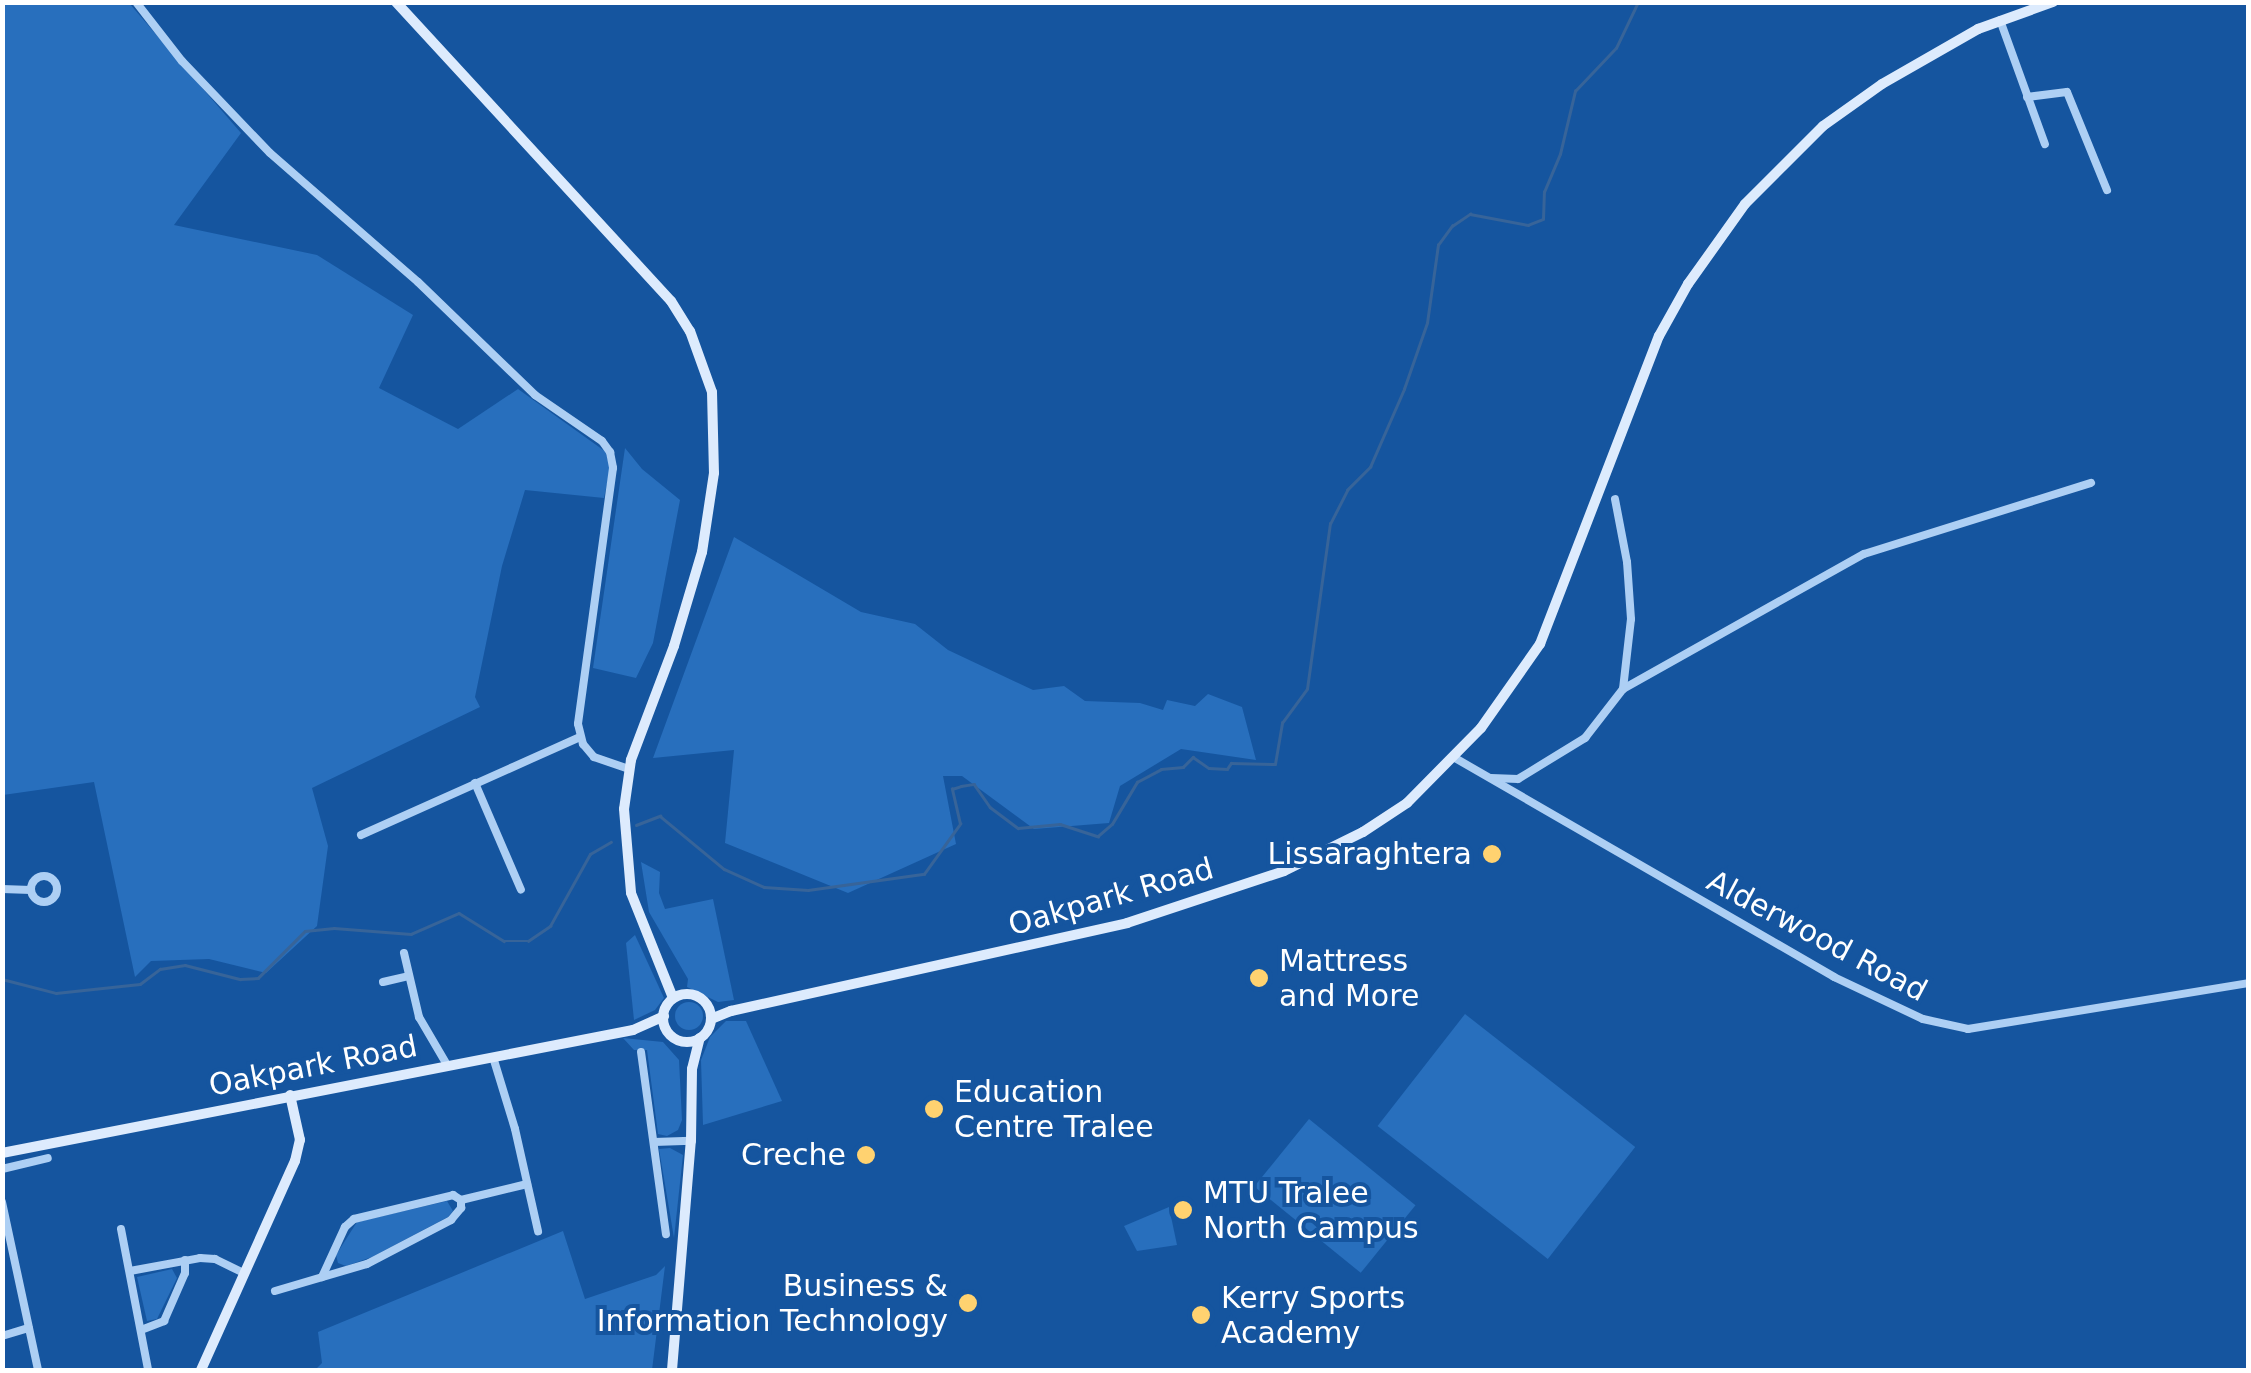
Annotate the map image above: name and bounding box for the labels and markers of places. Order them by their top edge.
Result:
place label: Lissaraghtera [1268,836,1472,872]
marker: Lissaraghtera [1481,843,1503,865]
place label: Mattress and More [1279,943,1419,1014]
marker: Mattress and More [1248,967,1270,989]
place label: Education Centre Tralee [954,1074,1154,1144]
marker: Education Centre Tralee [923,1098,945,1120]
place label: Creche [741,1137,846,1173]
marker: Creche [855,1144,877,1166]
place label: MTU Tralee North Campus [1203,1175,1419,1246]
marker: MTU Tralee North Campus [1172,1199,1194,1221]
place label: Business & Information Technology [597,1268,948,1338]
place label: Kerry Sports Academy [1221,1280,1405,1350]
marker: Business & Information Technology [957,1292,979,1314]
marker: Kerry Sports Academy [1190,1304,1212,1326]

